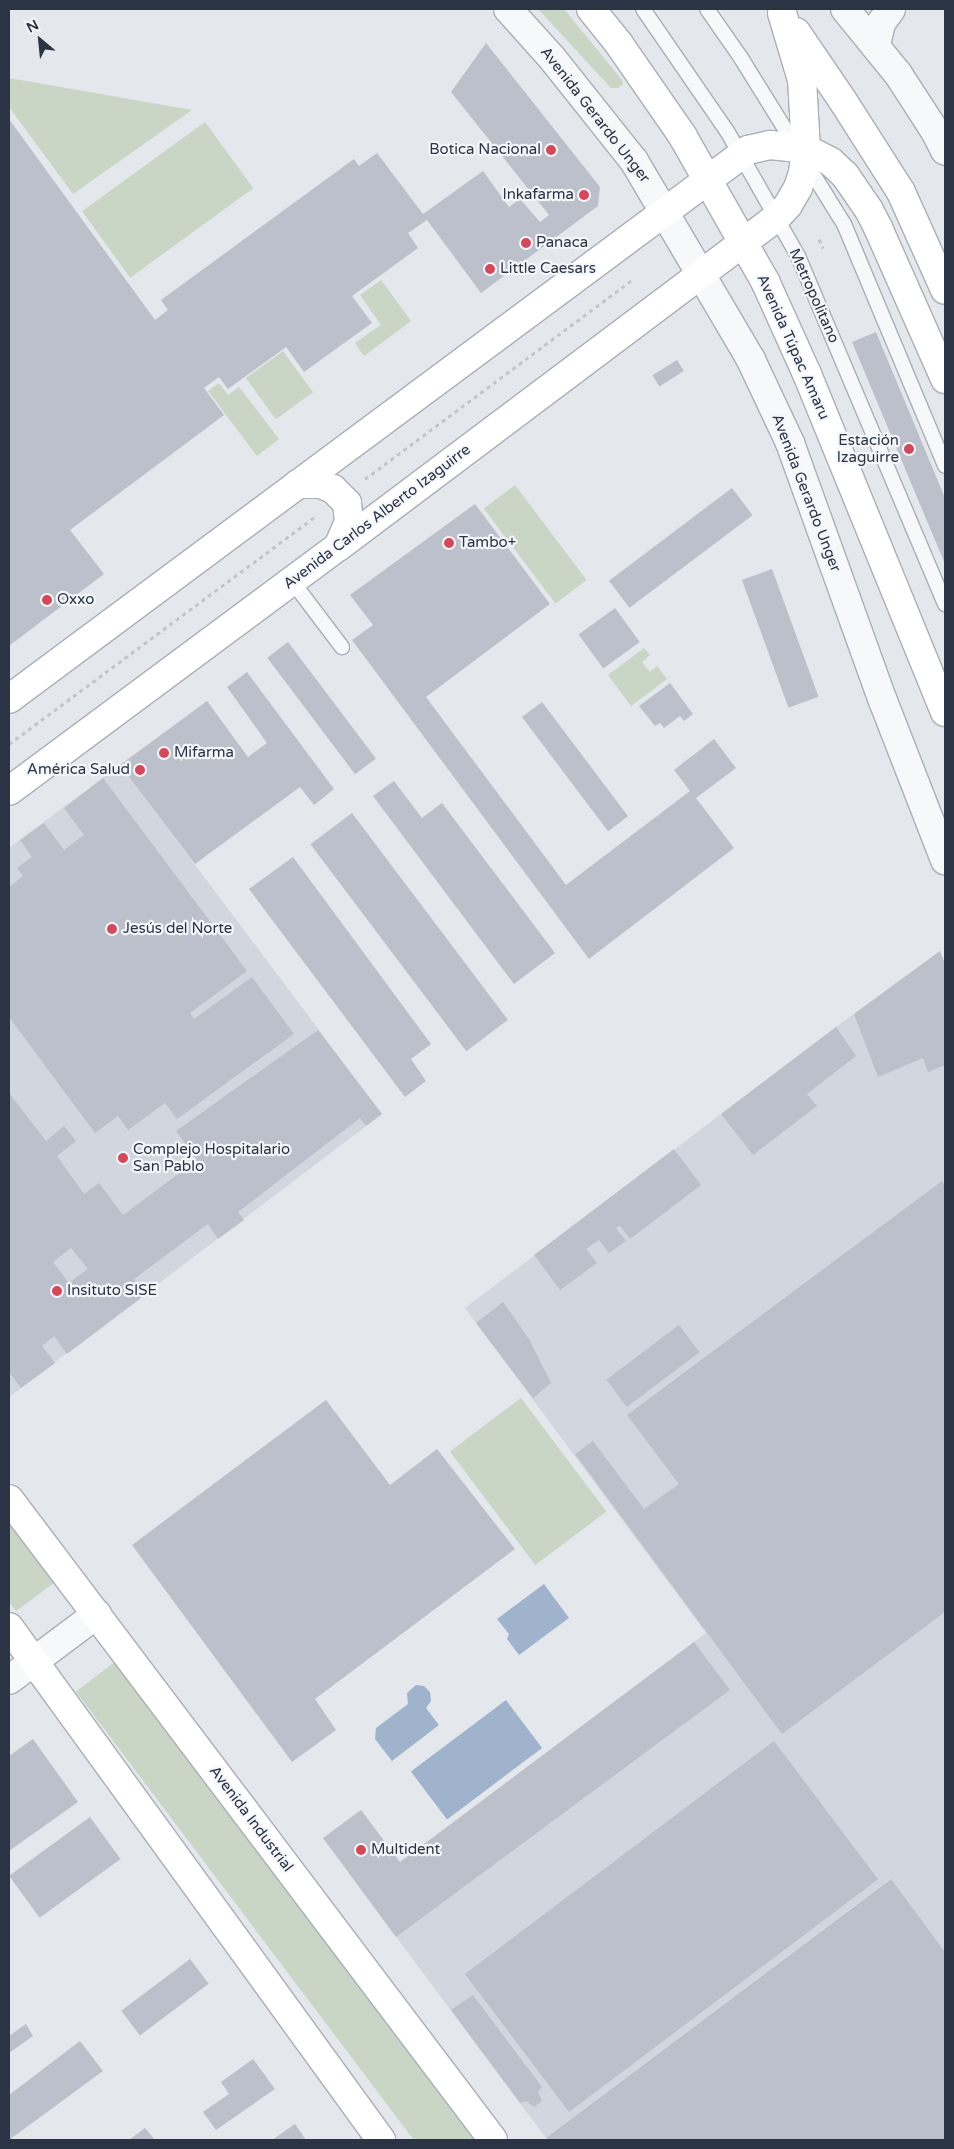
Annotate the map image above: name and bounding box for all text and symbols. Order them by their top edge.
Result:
north arrow [15,15,65,65]
text: N [24,16,42,36]
street label: Avenida Gerardo Unger [536,43,654,187]
place label: Botica Nacional [429,141,541,159]
marker: Botica Nacional [545,144,557,156]
place label: Inkafarma [503,186,574,204]
marker: Inkafarma [578,189,590,201]
place label: Panaca [536,234,588,252]
marker: Panaca [520,237,532,249]
street label: Metropolitano [785,246,843,346]
place label: Little Caesars [500,260,596,278]
marker: Little Caesars [484,263,496,275]
street label: Avenida Túpac Amaru [753,272,833,422]
street label: Avenida Gerardo Unger [768,412,844,574]
place label: Estación Izaguirre [837,431,899,466]
street label: Avenida Carlos Alberto Izaguirre [280,441,474,593]
marker: Estación Izaguirre [903,443,915,455]
place label: Tambo+ [459,534,516,552]
marker: Tambo+ [443,537,455,549]
place label: Oxxo [57,591,94,609]
marker: Oxxo [41,594,53,606]
place label: Mifarma [174,744,234,762]
marker: Mifarma [158,747,170,759]
place label: América Salud [27,761,130,779]
marker: América Salud [134,764,146,776]
place label: Jesús del Norte [123,920,232,938]
marker: Jesús del Norte [105,922,119,936]
place label: Complejo Hospitalario San Pablo [133,1140,290,1175]
marker: Complejo Hospitalario San Pablo [117,1152,129,1164]
place label: Insituto SISE [67,1282,157,1300]
marker: Insituto SISE [51,1285,63,1297]
street label: Avenida Industrial [205,1762,297,1876]
place label: Multident [371,1841,440,1859]
marker: Multident [355,1844,367,1856]

